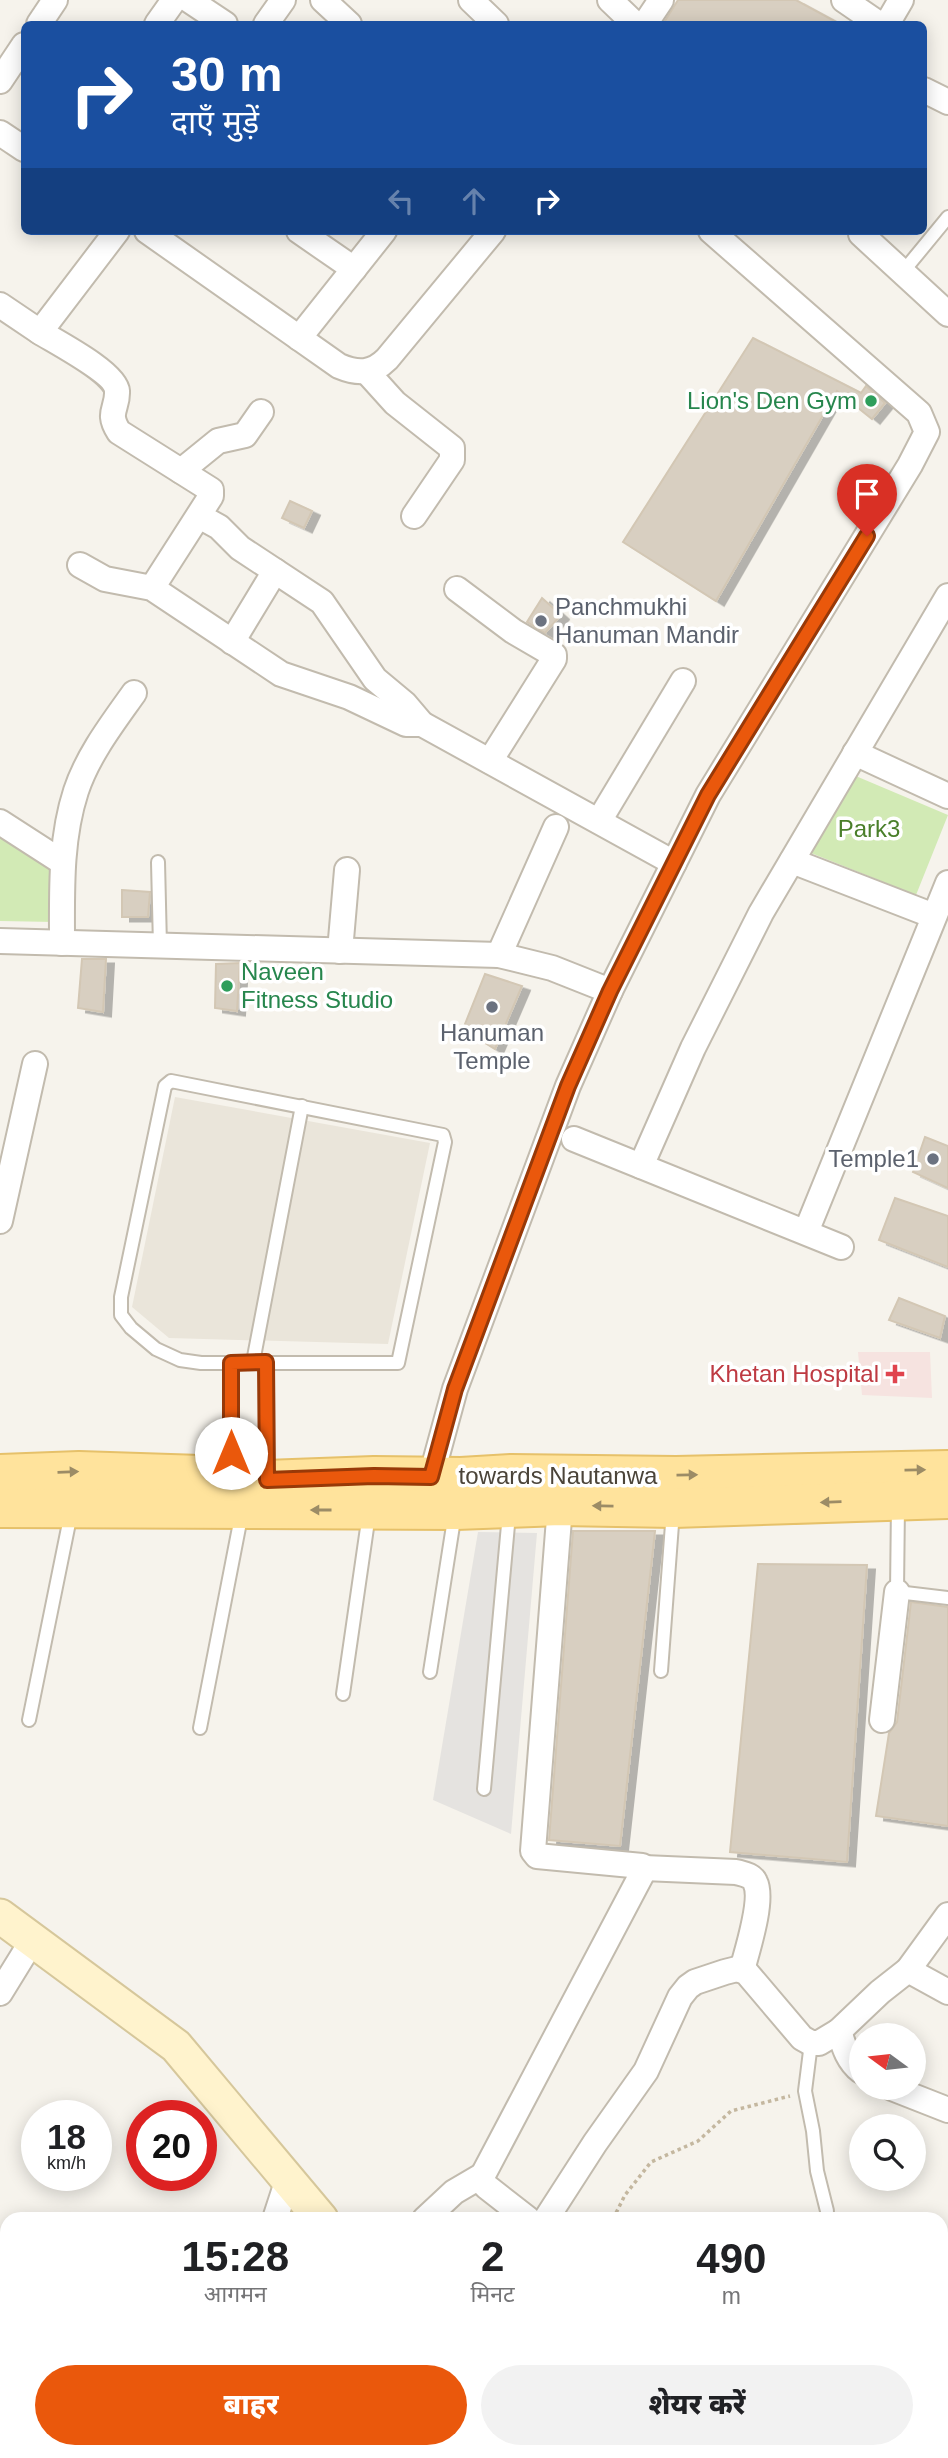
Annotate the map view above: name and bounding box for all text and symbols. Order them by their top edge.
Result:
text: 30 m [171,47,283,101]
icon: right [56,49,147,140]
text: दाएँ मुड़ें [171,104,259,140]
icon: left [382,182,420,220]
icon: ahead [455,182,493,220]
icon: right [528,182,566,220]
place label: Lion's Den Gym [687,387,857,414]
marker: Lion's Den Gym [863,393,879,409]
pin [837,464,897,536]
icon: arrive [848,475,886,513]
place label: Panchmukhi Hanuman Mandir [555,593,739,648]
marker: Panchmukhi Hanuman Mandir [533,613,549,629]
park label: Park3 [838,815,900,842]
place label: Naveen Fitness Studio [241,958,393,1013]
marker: Naveen Fitness Studio [219,978,235,994]
marker: Hanuman Temple [484,999,500,1015]
place label: Hanuman Temple [440,1019,544,1074]
place label: Temple1 [828,1145,919,1172]
marker: Temple1 [925,1151,941,1167]
place label: Khetan Hospital [710,1360,879,1387]
marker: Khetan Hospital [885,1364,905,1384]
position arrow [194,1416,268,1490]
street label: towards Nautanwa [459,1462,658,1489]
one-way arrow [904,1465,926,1476]
one-way arrow [57,1466,79,1477]
one-way arrow [676,1470,698,1481]
one-way arrow [820,1497,842,1508]
one-way arrow [592,1501,614,1512]
one-way arrow [309,1504,331,1516]
north arrow [849,2023,926,2100]
map controls [849,2023,926,2191]
speed limit sign: 20 [126,2100,217,2191]
button: search [849,2114,926,2191]
text: 18 [47,2117,86,2156]
text: km/h [47,2153,86,2173]
text: 15:28 [182,2233,289,2280]
text: 2 [481,2233,504,2280]
text: 490 [696,2235,766,2282]
text: आगमन [204,2281,267,2307]
text: मिनट [471,2281,515,2307]
text: m [722,2283,741,2309]
button: बाहर [35,2365,467,2445]
button: शेयर करें [481,2365,913,2445]

